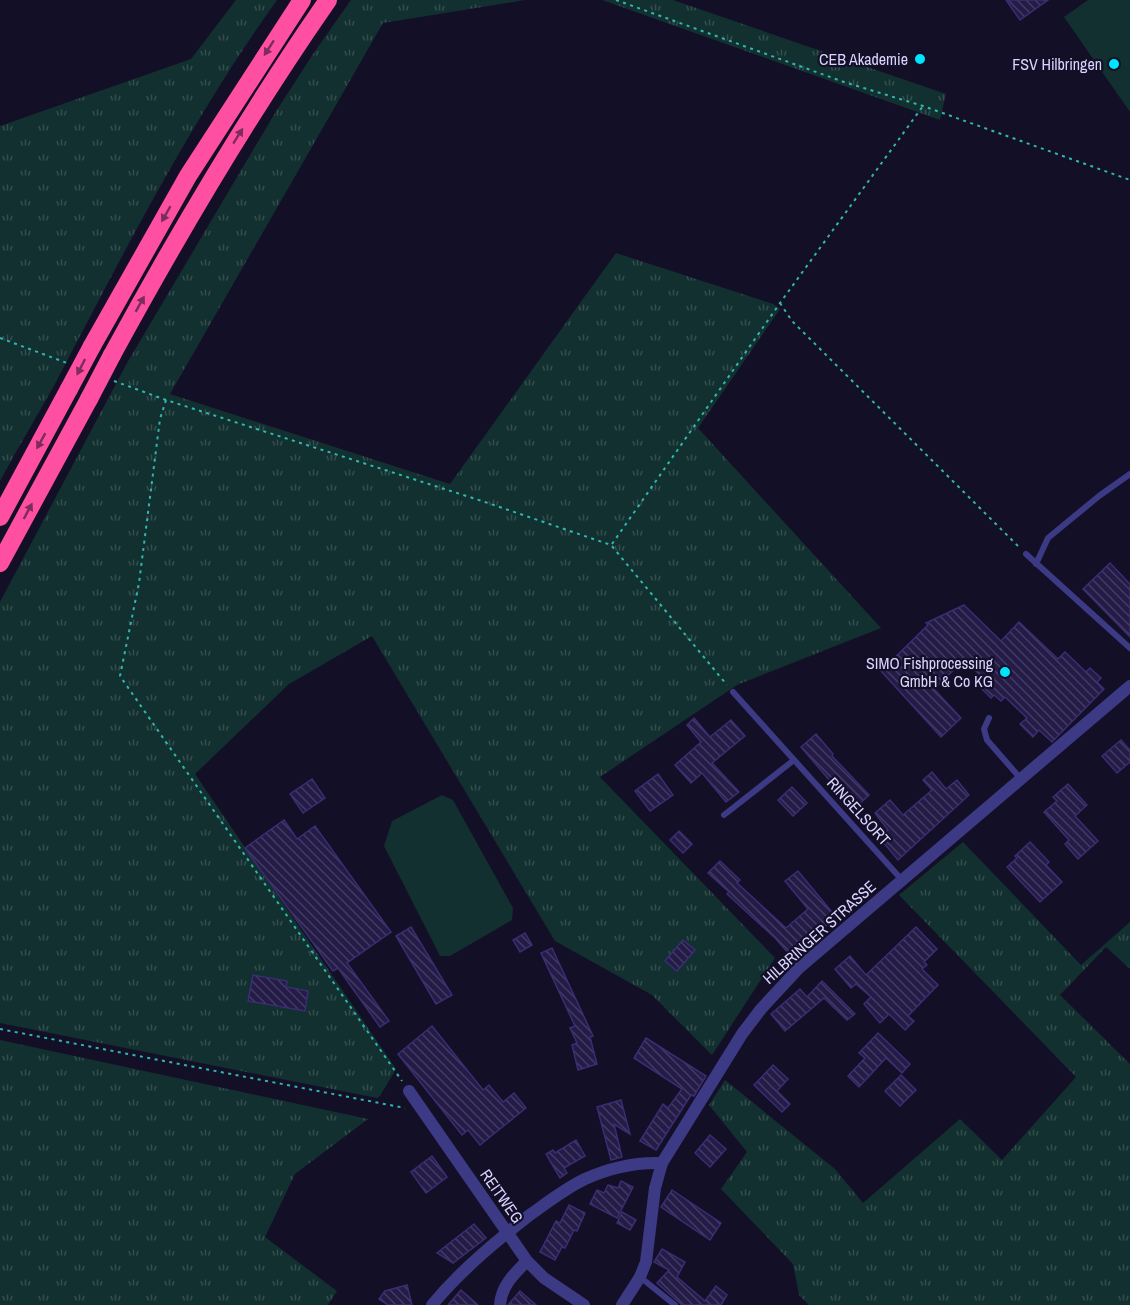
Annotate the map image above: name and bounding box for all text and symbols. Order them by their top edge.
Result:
one-way arrow [263,40,274,57]
place label: CEB Akademie [819,48,908,70]
marker: CEB Akademie [913,52,927,66]
place label: FSV Hilbringen [1012,53,1102,75]
marker: FSV Hilbringen [1107,57,1121,71]
one-way arrow [233,128,244,144]
one-way arrow [161,206,171,223]
one-way arrow [135,295,145,312]
one-way arrow [76,359,86,376]
one-way arrow [36,432,46,449]
one-way arrow [23,502,33,519]
place label: SIMO Fishprocessing GmbH & Co KG [866,652,994,692]
marker: SIMO Fishprocessing GmbH & Co KG [998,665,1012,679]
street label: RINGELSORT [822,772,896,850]
street label: HILBRINGER STRASSE [758,875,880,989]
street label: REITWEG [475,1165,529,1227]

